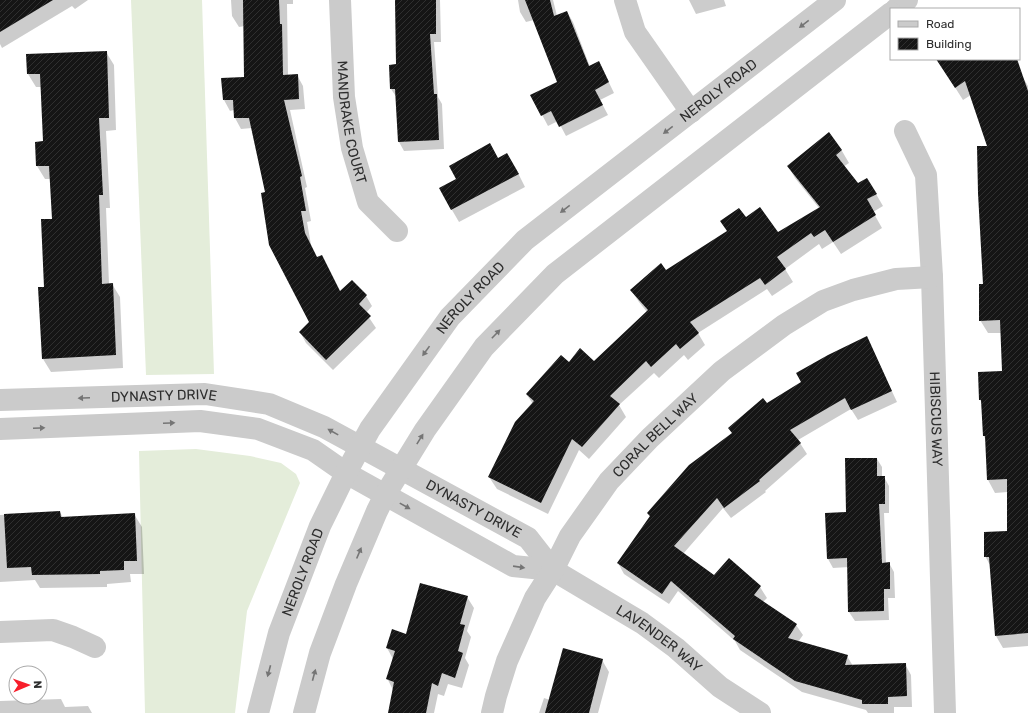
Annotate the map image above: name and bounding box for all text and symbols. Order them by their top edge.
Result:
legend [890,8,1020,60]
text: Road [926,17,954,31]
one-way arrow [798,20,809,28]
text: Building [926,37,972,51]
street label: NEROLY ROAD [676,55,760,126]
street label: MANDRAKE COURT [334,60,371,186]
one-way arrow [663,125,674,134]
one-way arrow [560,205,571,213]
street label: NEROLY ROAD [432,258,508,337]
one-way arrow [491,329,501,339]
one-way arrow [422,346,430,356]
street label: HIBISCUS WAY [926,371,946,467]
street label: DYNASTY DRIVE [111,385,218,405]
street label: CORAL BELL WAY [609,389,701,481]
one-way arrow [78,394,90,401]
one-way arrow [163,419,175,426]
one-way arrow [33,424,45,431]
one-way arrow [327,429,339,435]
one-way arrow [416,434,424,444]
street label: DYNASTY DRIVE [423,476,525,541]
one-way arrow [399,502,411,509]
street label: NEROLY ROAD [278,526,327,618]
one-way arrow [356,547,362,559]
one-way arrow [513,564,525,570]
street label: LAVENDER WAY [613,601,706,676]
north arrow [8,665,48,705]
one-way arrow [266,665,272,677]
one-way arrow [312,669,318,682]
text: N [31,680,44,689]

